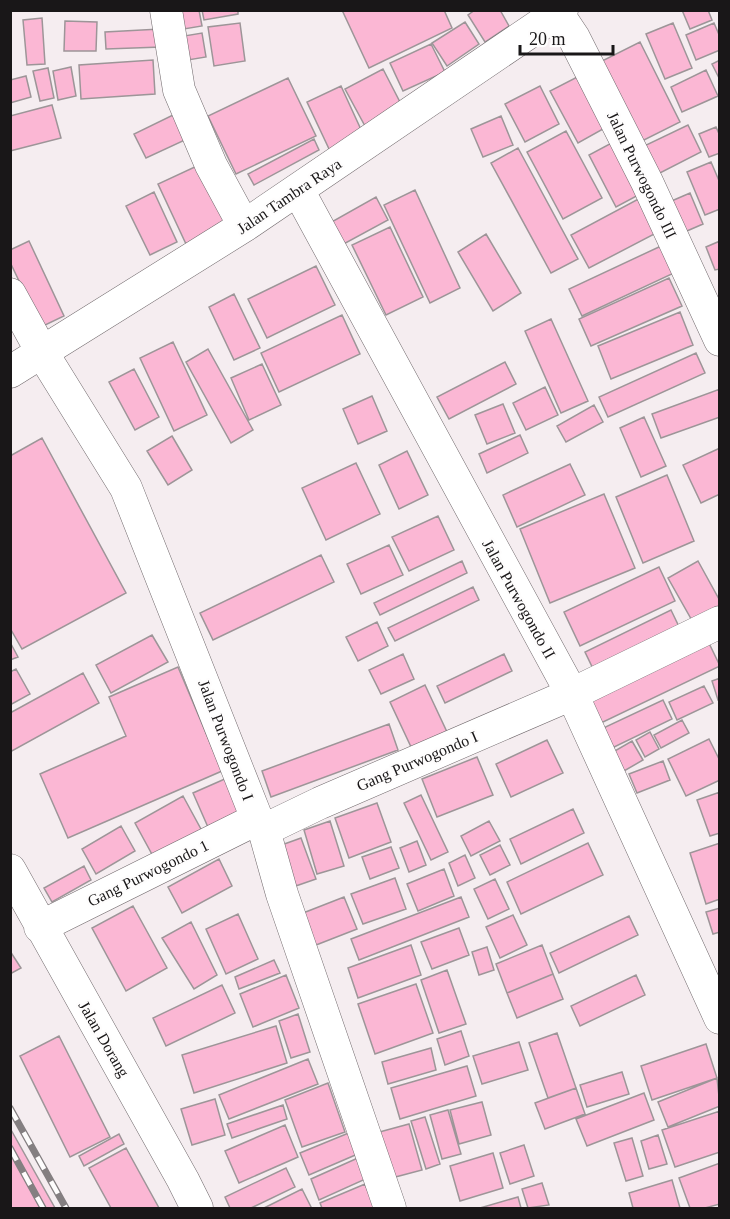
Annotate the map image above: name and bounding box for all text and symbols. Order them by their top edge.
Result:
scale bar [520,18,613,56]
text: 20 m [529,29,566,49]
street label: Jalan Purwogondo III [603,109,680,241]
street label: Jalan Tambra Raya [234,155,345,238]
street label: Jalan Purwogondo II [478,537,559,662]
street label: Jalan Purwogondo I [194,677,257,803]
street label: Gang Purwogondo I [354,728,480,795]
street label: Gang Purwogondo 1 [85,836,212,911]
street label: Jalan Dorang [75,998,133,1080]

